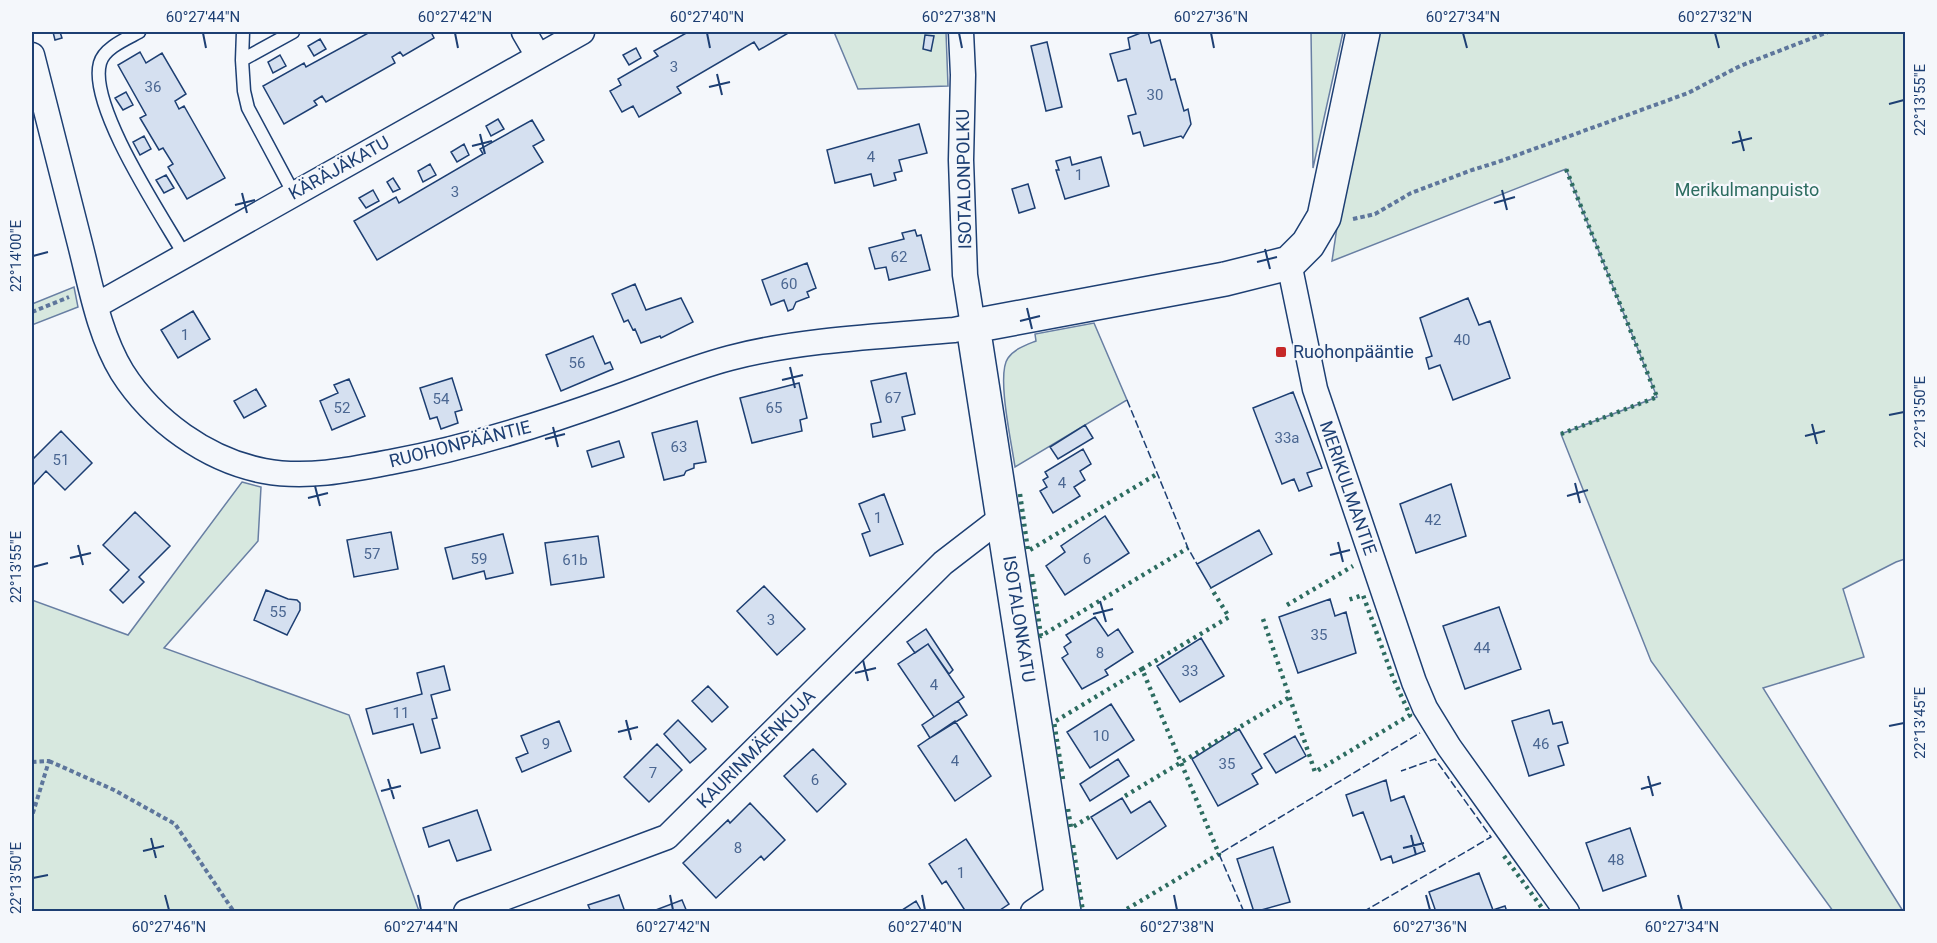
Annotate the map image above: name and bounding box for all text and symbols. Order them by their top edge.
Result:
text: 60°27'44"N [166,8,240,26]
text: 60°27'42"N [418,8,492,26]
text: 60°27'40"N [670,8,744,26]
text: 60°27'38"N [922,8,996,26]
text: 60°27'36"N [1174,8,1248,26]
text: 60°27'34"N [1426,8,1500,26]
text: 60°27'32"N [1678,8,1752,26]
house number: 3 [670,58,678,76]
text: 22°13'55"E [1911,63,1929,136]
house number: 36 [145,78,161,96]
house number: 30 [1147,86,1163,104]
street label: ISOTALONPOLKU [952,109,975,249]
street label: KÄRÄJÄKATU [285,131,393,204]
house number: 4 [867,148,876,166]
house number: 1 [1075,166,1083,184]
park label: Merikulmanpuisto [1675,179,1819,200]
house number: 3 [451,183,459,201]
text: 22°14'00"E [7,219,25,292]
house number: 62 [891,248,907,266]
house number: 60 [781,275,797,293]
house number: 1 [181,326,189,344]
house number: 40 [1454,331,1470,349]
place label: Ruohonpääntie [1293,341,1414,362]
marker: Ruohonpääntie [1274,345,1288,359]
house number: 56 [569,354,585,372]
text: 22°13'50"E [1911,375,1929,448]
house number: 67 [885,389,901,407]
house number: 54 [433,390,450,408]
house number: 52 [334,399,350,417]
house number: 65 [766,399,782,417]
street label: RUOHONPÄÄNTIE [387,416,533,471]
street label: MERIKULMANTIE [1316,418,1381,558]
house number: 33a [1274,429,1300,447]
house number: 63 [671,438,687,456]
house number: 51 [53,451,69,469]
house number: 4 [1058,474,1067,492]
house number: 1 [874,509,882,527]
house number: 42 [1425,511,1441,529]
text: 22°13'55"E [7,530,25,603]
house number: 57 [364,545,380,563]
house number: 59 [471,550,487,568]
house number: 6 [1083,550,1091,568]
house number: 61b [562,551,588,569]
street label: ISOTALONKATU [999,554,1040,684]
house number: 55 [270,603,286,621]
house number: 3 [767,611,775,629]
house number: 35 [1311,626,1327,644]
house number: 44 [1474,639,1491,657]
house number: 8 [1096,644,1104,662]
house number: 33 [1182,662,1198,680]
house number: 4 [930,676,939,694]
street label: KAURINMÄENKUJA [692,685,819,812]
text: 22°13'45"E [1911,686,1929,759]
house number: 11 [393,704,409,722]
house number: 10 [1093,727,1109,745]
house number: 9 [542,735,550,753]
house number: 46 [1533,735,1549,753]
house number: 4 [951,752,960,770]
house number: 35 [1219,755,1235,773]
house number: 7 [649,764,657,782]
house number: 6 [811,771,819,789]
house number: 8 [734,839,742,857]
text: 22°13'50"E [7,841,25,914]
house number: 48 [1608,851,1624,869]
house number: 1 [957,864,965,882]
text: 60°27'46"N [132,918,206,936]
text: 60°27'44"N [384,918,458,936]
text: 60°27'42"N [636,918,710,936]
text: 60°27'40"N [888,918,962,936]
text: 60°27'38"N [1140,918,1214,936]
text: 60°27'36"N [1393,918,1467,936]
text: 60°27'34"N [1645,918,1719,936]

